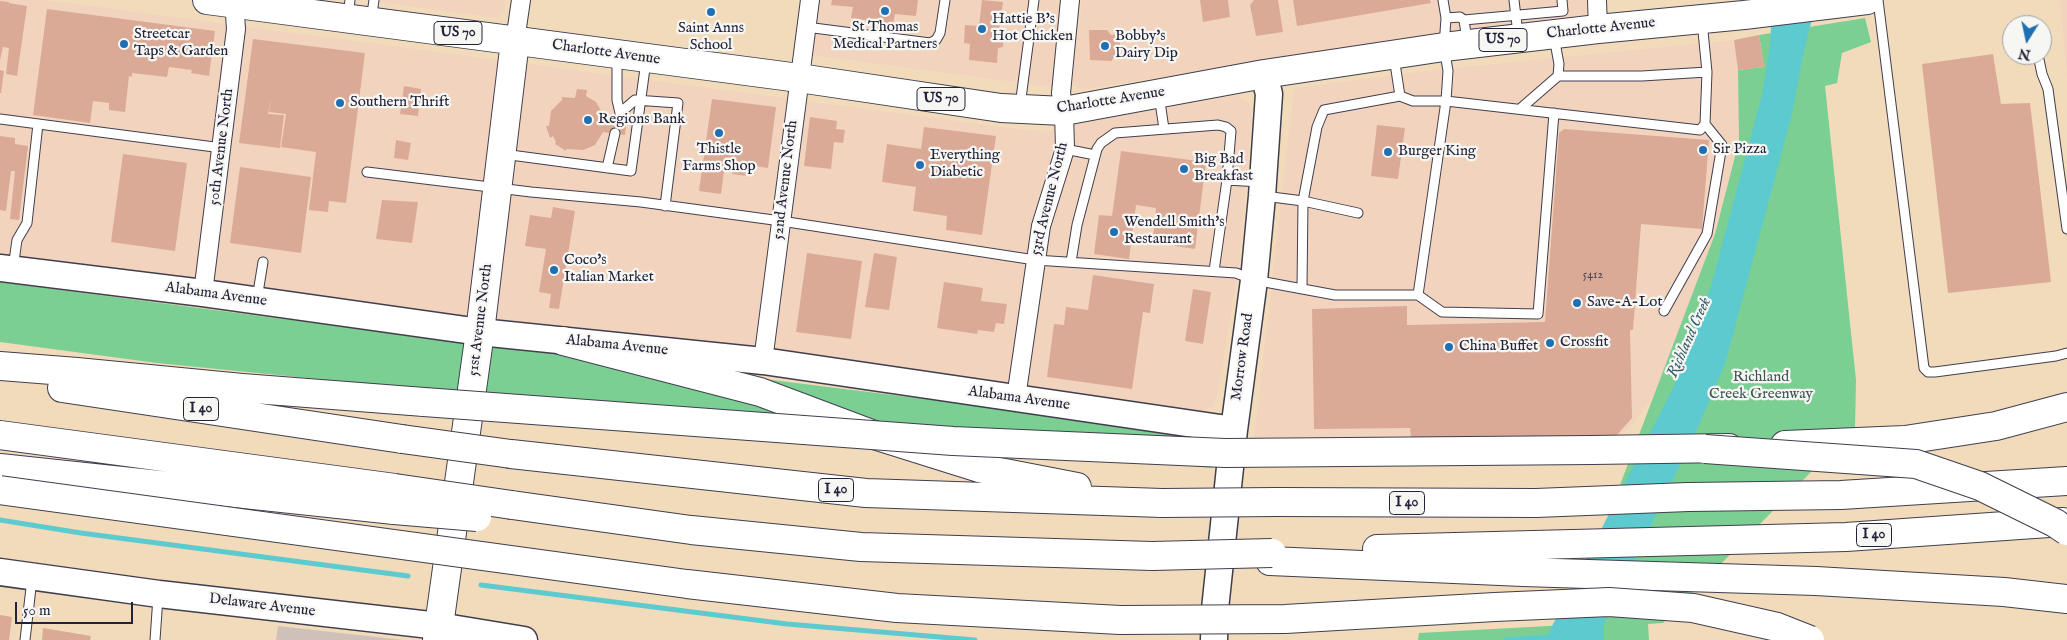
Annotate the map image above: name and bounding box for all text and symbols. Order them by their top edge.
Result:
marker: St Thomas Medical Partners [879,5,891,17]
marker: Saint Anns School [705,6,717,18]
place label: Hattie B's Hot Chicken [992,11,1073,46]
street label: Charlotte Avenue [1546,14,1656,44]
north arrow [2002,15,2052,65]
place label: St Thomas Medical Partners [833,19,937,54]
place label: Saint Anns School [678,20,744,55]
road number: US 70 [434,22,482,44]
marker: Hattie B's Hot Chicken [976,23,988,35]
place label: Streetcar Taps & Garden [134,26,228,61]
place label: Bobby's Dairy Dip [1115,28,1178,63]
road number: US 70 [1479,28,1527,52]
street label: Charlotte Avenue [551,36,661,70]
marker: Streetcar Taps & Garden [118,38,130,50]
marker: Bobby's Dairy Dip [1099,40,1111,52]
text: N [2017,44,2032,64]
street label: Charlotte Avenue [1056,84,1166,118]
street label: 50th Avenue North [206,88,238,206]
road number: US 70 [917,88,965,110]
place label: Southern Thrift [350,94,449,112]
marker: Southern Thrift [334,97,346,109]
place label: Regions Bank [598,111,685,129]
marker: Regions Bank [582,114,594,126]
street label: 52nd Avenue North [770,119,802,241]
marker: Thistle Farms Shop [713,127,725,139]
street label: 53rd Avenue North [1027,140,1073,258]
place label: Thistle Farms Shop [682,141,756,176]
place label: Sir Pizza [1713,141,1767,159]
place label: Burger King [1398,143,1476,161]
marker: Sir Pizza [1697,144,1709,156]
marker: Burger King [1382,146,1394,158]
place label: Everything Diabetic [930,147,1000,182]
place label: Big Bad Breakfast [1194,151,1253,186]
marker: Everything Diabetic [914,159,926,171]
marker: Big Bad Breakfast [1178,163,1190,175]
place label: Wendell Smith's Restaurant [1124,214,1224,249]
marker: Wendell Smith's Restaurant [1108,226,1120,238]
place label: Coco's Italian Market [564,252,654,287]
street label: 51st Avenue North [465,263,497,377]
marker: Coco's Italian Market [548,264,560,276]
house number: 5412 [1583,269,1603,283]
street label: Alabama Avenue [164,279,268,311]
place label: Save-A-Lot [1587,294,1663,312]
water label: Richland Creek [1664,295,1716,381]
marker: Save-A-Lot [1571,297,1583,309]
street label: Morrow Road [1228,312,1258,402]
street label: Alabama Avenue [565,332,669,360]
place label: Crossfit [1560,334,1609,352]
marker: Crossfit [1544,337,1556,349]
place label: China Buffet [1459,338,1538,356]
marker: China Buffet [1443,341,1455,353]
park label: Richland Creek Greenway [1709,369,1813,404]
street label: Alabama Avenue [967,383,1071,415]
road number: I 40 [184,398,218,420]
road number: I 40 [818,478,854,502]
road number: I 40 [1390,492,1424,514]
road number: I 40 [1856,524,1892,546]
street label: Delaware Avenue [208,591,316,621]
scale bar [18,592,135,624]
text: 50 m [23,601,51,620]

